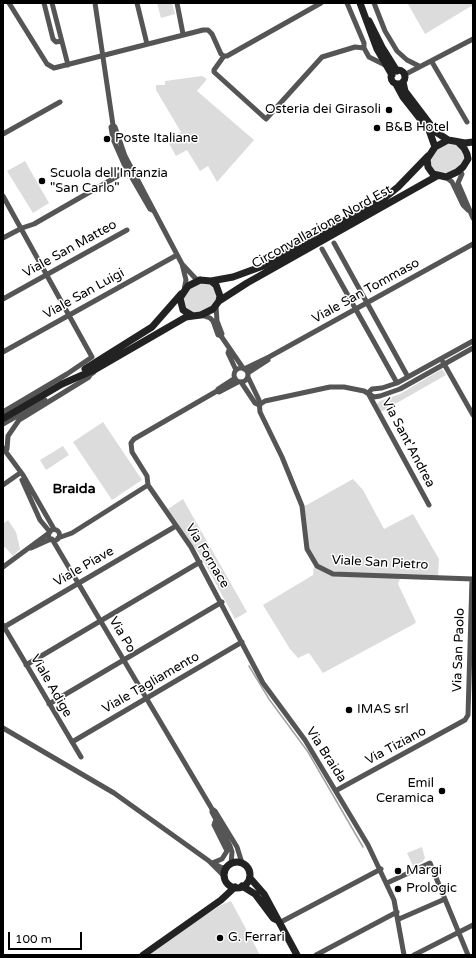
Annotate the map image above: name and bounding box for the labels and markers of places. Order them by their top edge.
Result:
place label: Osteria dei Girasoli [265,102,381,118]
marker: Osteria dei Girasoli [384,105,394,115]
place label: B&B Hotel [385,120,449,136]
marker: B&B Hotel [372,123,382,133]
place label: Poste Italiane [115,131,198,147]
marker: Poste Italiane [102,134,112,144]
place label: Scuola dell'Infanzia "San Carlo" [50,166,168,197]
marker: Scuola dell'Infanzia "San Carlo" [37,176,47,186]
place label: IMAS srl [357,702,409,718]
marker: IMAS srl [344,705,354,715]
place label: Emil Ceramica [376,776,434,807]
marker: Emil Ceramica [437,786,447,796]
place label: Margi [406,863,442,879]
marker: Margi [393,866,403,876]
place label: Prologic [406,881,457,897]
marker: Prologic [393,884,403,894]
place label: G. Ferrari [228,930,285,946]
marker: G. Ferrari [215,933,225,943]

